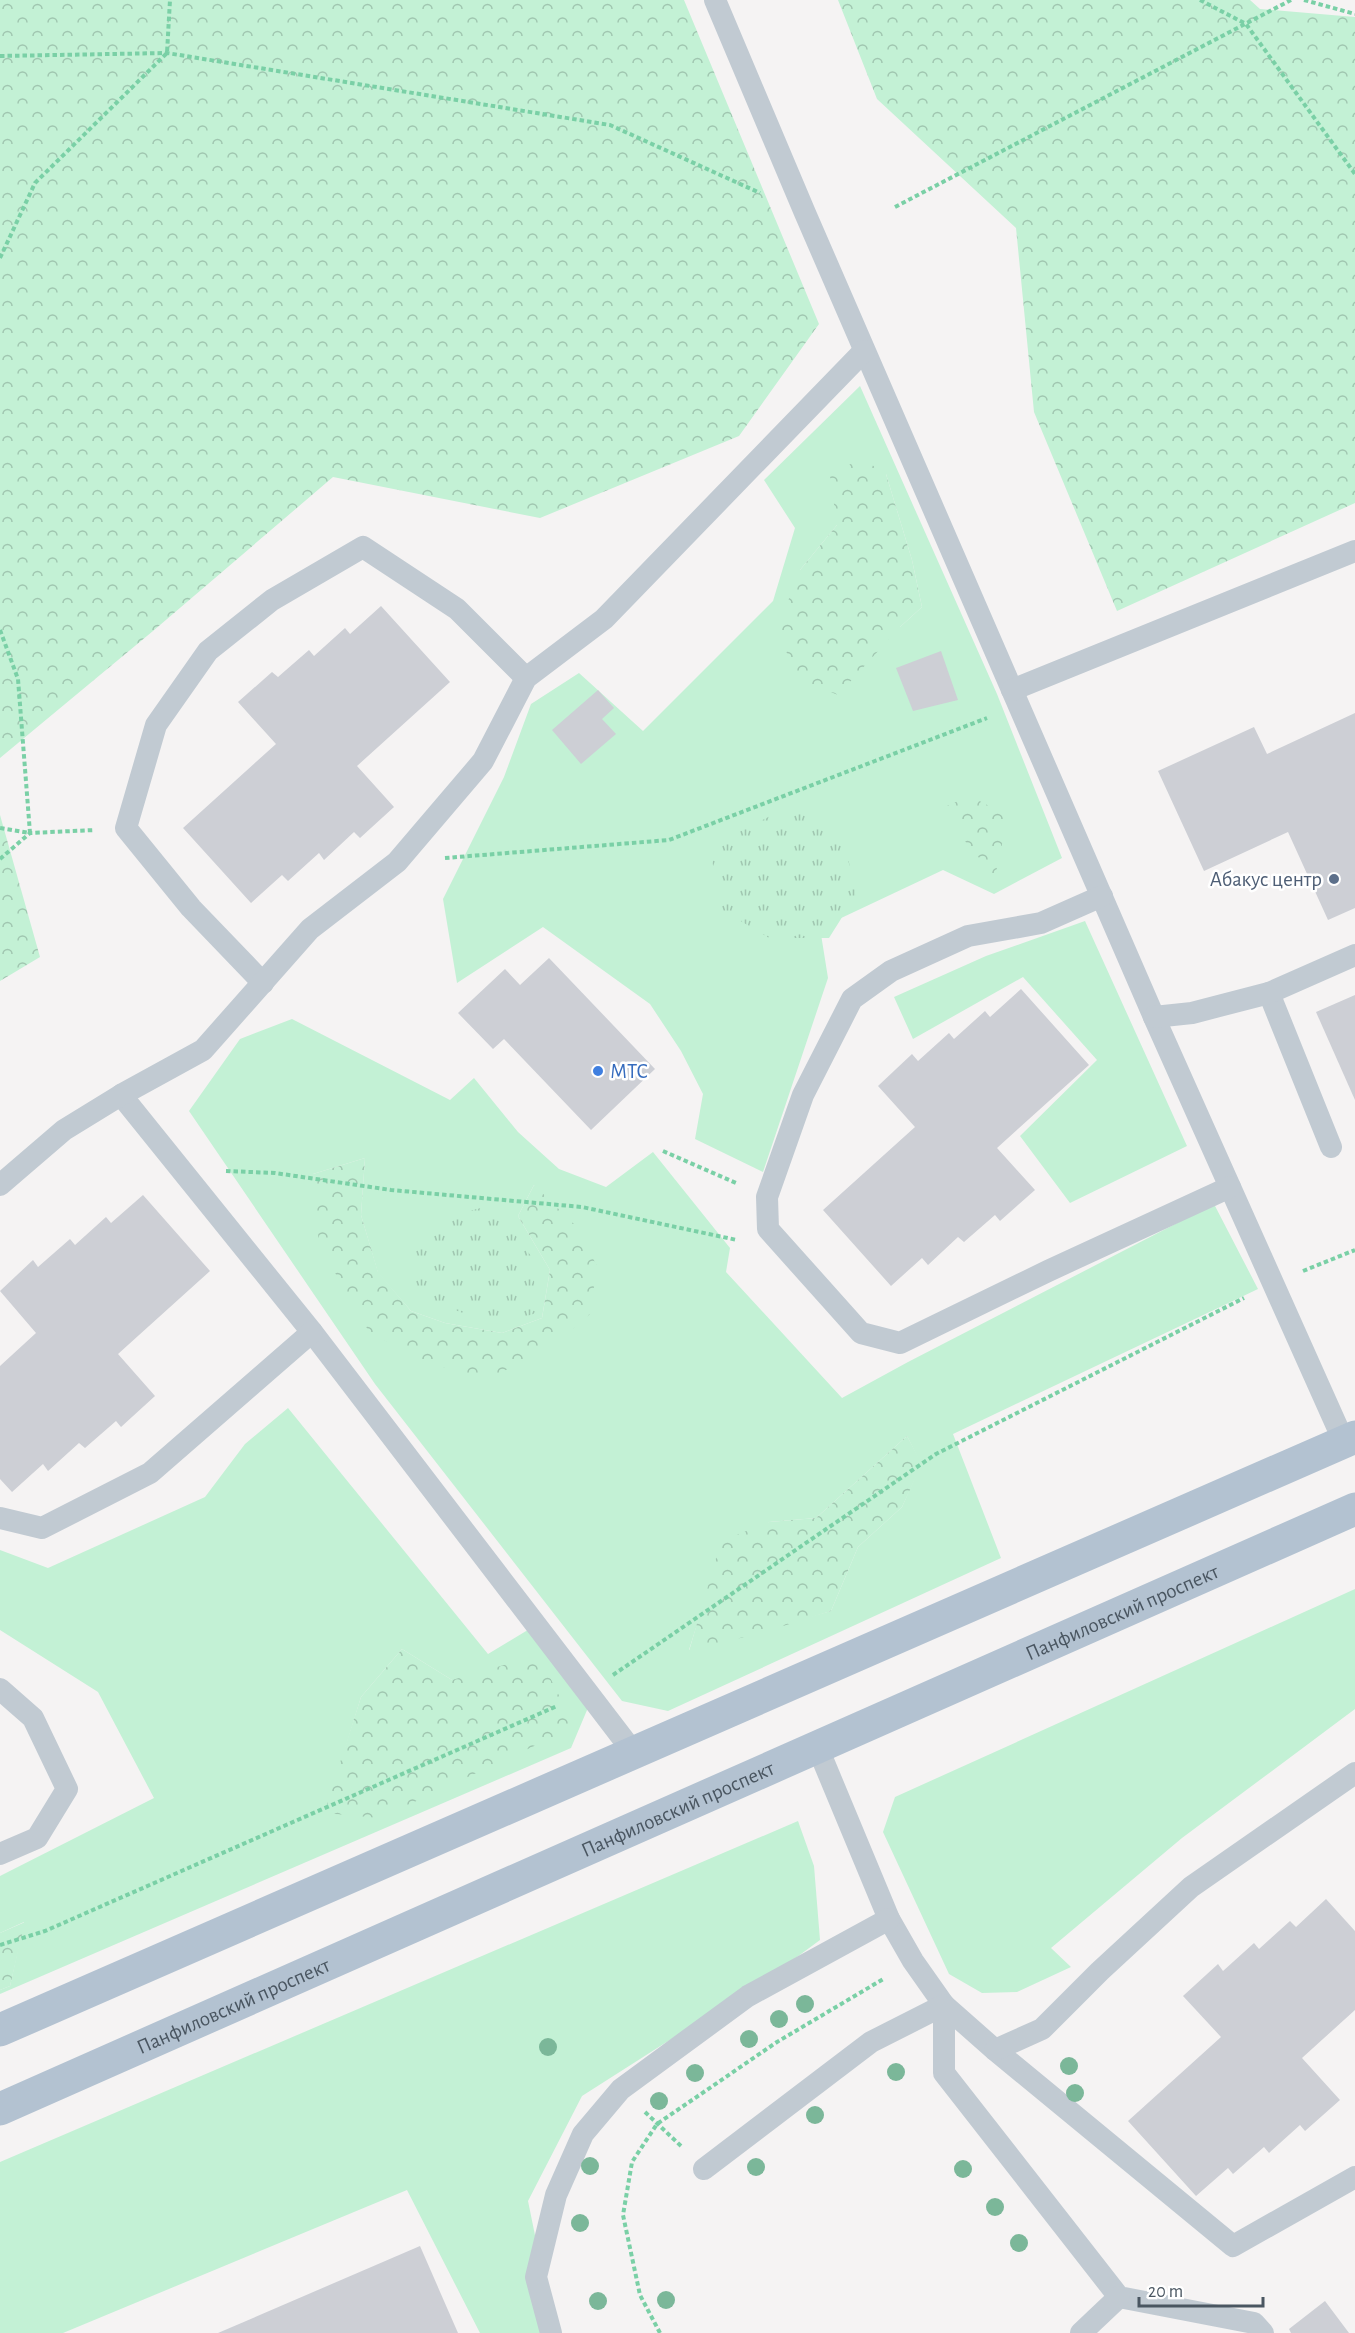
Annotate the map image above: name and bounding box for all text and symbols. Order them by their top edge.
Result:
place label: Абакус центр [1210,869,1322,890]
marker: Абакус центр [1327,872,1341,886]
place label: МТС [610,1061,648,1082]
marker: МТС [591,1064,605,1078]
street label: Панфиловский проспект [1022,1560,1222,1664]
street label: Панфиловский проспект [578,1757,778,1861]
street label: Панфиловский проспект [134,1954,333,2058]
scale bar [1139,2270,1264,2308]
text: 20 m [1148,2283,1183,2301]

